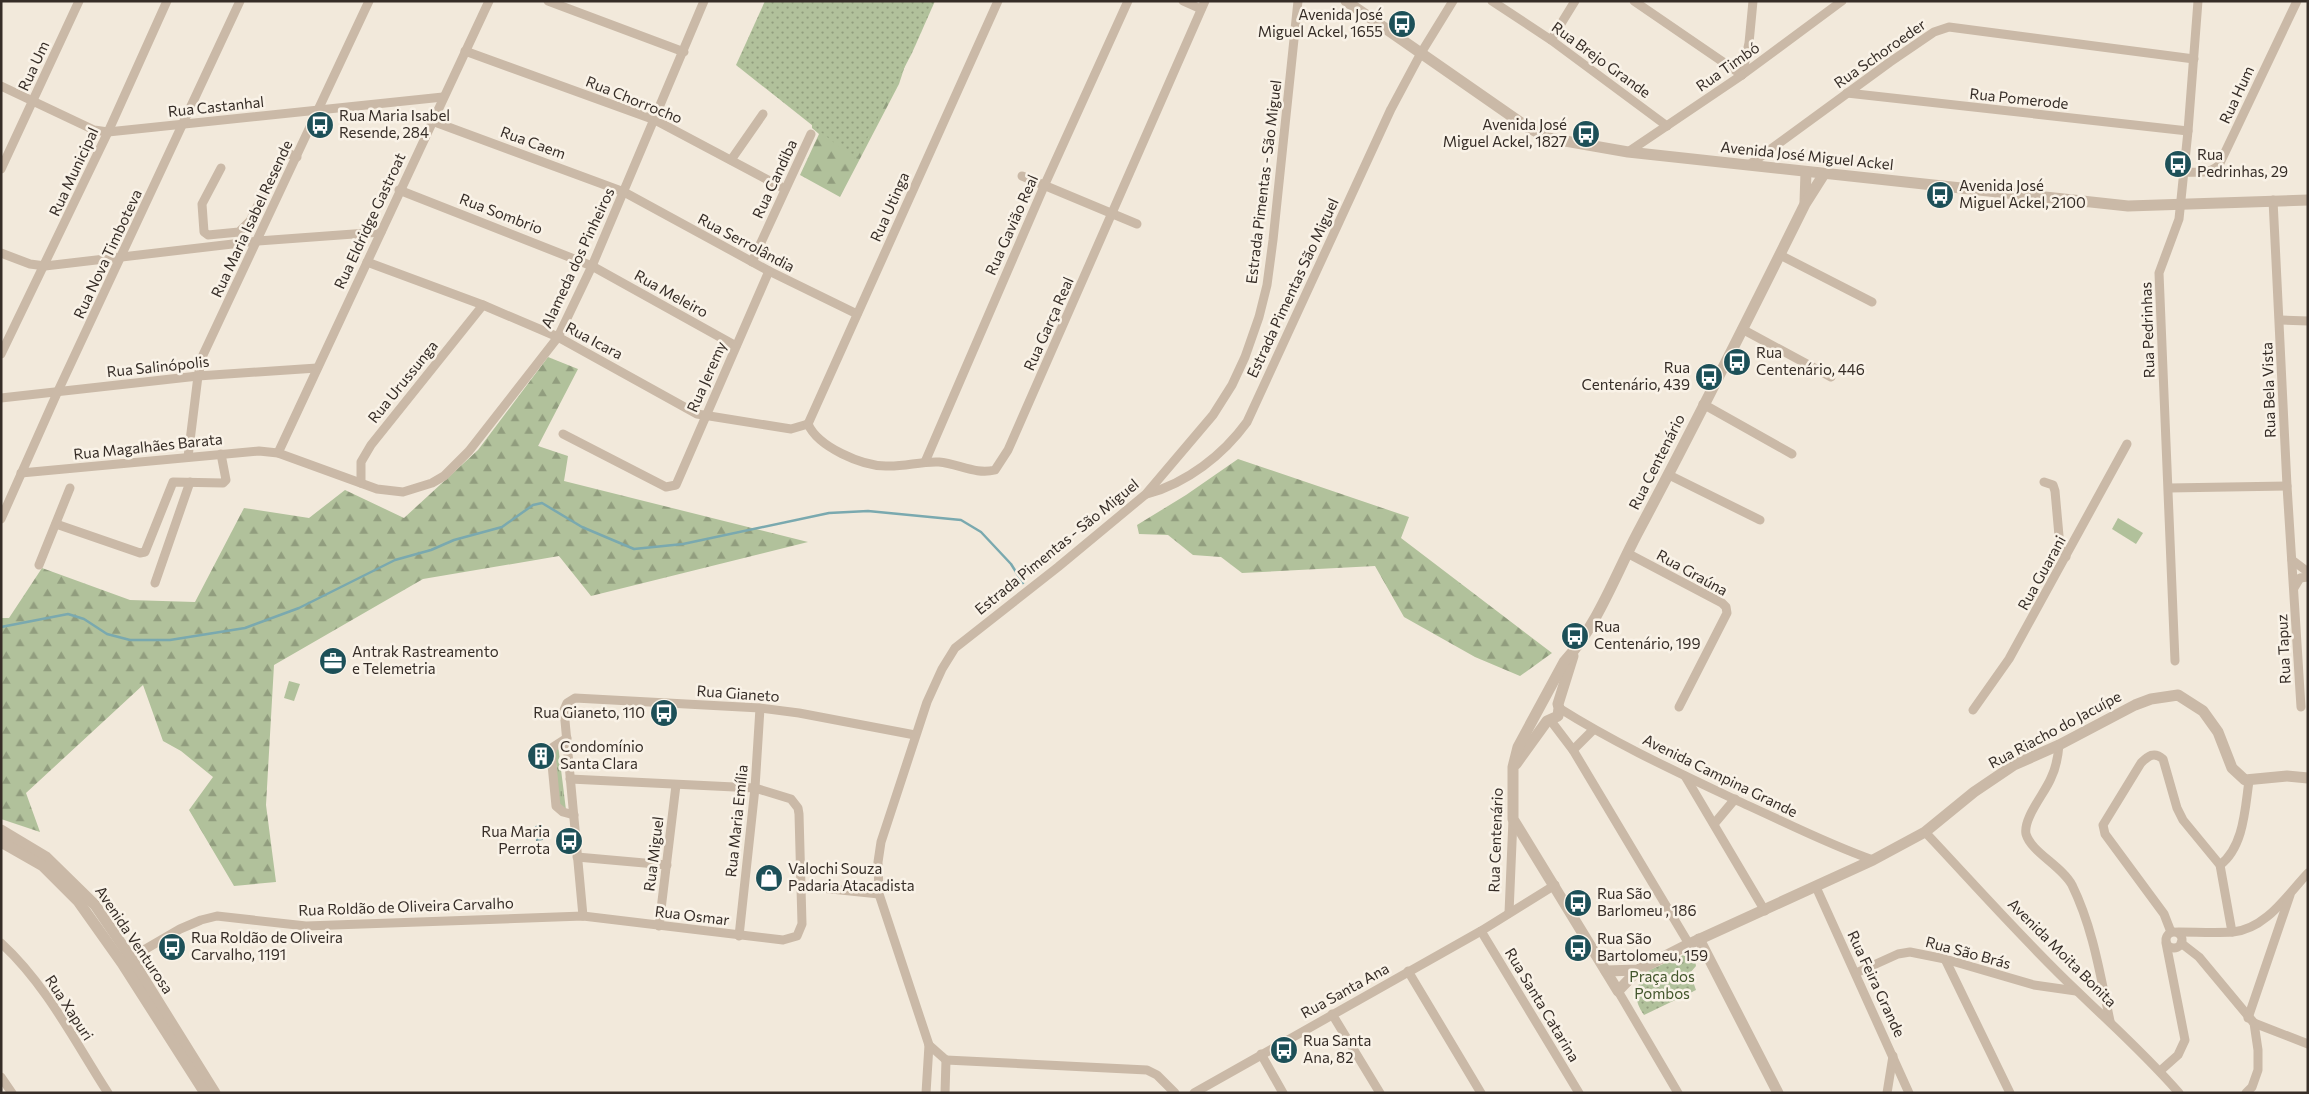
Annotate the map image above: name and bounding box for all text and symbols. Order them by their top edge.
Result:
place label: Avenida José Miguel Ackel, 1655 [1258,5,1383,40]
bus stop icon: Avenida José Miguel Ackel, 1655 [1387,9,1417,39]
street label: Rua Schoroeder [1830,15,1929,92]
street label: Rua Brejo Grande [1549,17,1655,101]
street label: Rua Um [14,38,52,93]
street label: Rua Timbó [1692,38,1763,95]
street label: Rua Hum [2215,63,2257,126]
street label: Rua Chorrocho [583,72,685,127]
street label: Estrada Pimentas - São Miguel [1242,79,1284,285]
street label: Rua Pomerode [1969,84,2070,112]
street label: Rua Castanhal [167,92,265,120]
place label: Rua Maria Isabel Resende, 284 [339,106,450,141]
bus stop icon: Rua Maria Isabel Resende, 284 [305,110,335,140]
place label: Avenida José Miguel Ackel, 1827 [1443,115,1567,150]
bus stop icon: Avenida José Miguel Ackel, 1827 [1571,119,1601,149]
street label: Rua Caem [498,122,568,162]
street label: Rua Municipal [45,124,102,219]
street label: Rua Candiba [748,136,800,221]
street label: Rua Maria Isabel Resende [207,137,296,300]
street label: Avenida José Miguel Ackel [1720,137,1895,173]
place label: Rua Pedrinhas, 29 [2197,145,2288,180]
bus stop icon: Rua Pedrinhas, 29 [2163,149,2193,179]
street label: Rua Eldridge Gastroat [330,150,409,292]
street label: Rua Utinga [866,169,912,244]
street label: Rua Gavião Real [981,172,1041,278]
place label: Avenida José Miguel Ackel, 2100 [1959,176,2086,211]
bus stop icon: Avenida José Miguel Ackel, 2100 [1925,180,1955,210]
street label: Alameda dos Pinheiros [537,184,618,331]
street label: Rua Nova Timboteva [69,186,145,321]
street label: Rua Sombrio [457,189,546,237]
street label: Estrada Pimentas São Miguel [1242,195,1342,380]
street label: Rua Serrolândia [695,209,798,275]
street label: Rua Meleiro [631,265,712,321]
street label: Rua Garça Real [1019,274,1077,373]
street label: Rua Pedrinhas [2136,281,2158,379]
street label: Rua Icara [563,318,626,363]
street label: Rua Urussunga [363,337,441,426]
street label: Rua Jeremy [682,338,730,415]
street label: Rua Bela Vista [2257,342,2279,438]
place label: Rua Centenário, 446 [1756,343,1865,378]
bus stop icon: Rua Centenário, 446 [1722,347,1752,377]
street label: Rua Salinópolis [106,352,210,380]
place label: Rua Centenário, 439 [1581,358,1690,393]
bus stop icon: Rua Centenário, 439 [1694,362,1724,392]
street label: Rua Centenário [1624,411,1688,512]
street label: Rua Magalhães Barata [72,429,223,463]
street label: Estrada Pimentas - São Miguel [971,475,1142,618]
street label: Rua Guarani [2013,532,2069,613]
street label: Rua Graúna [1654,545,1731,599]
street label: Rua Tapuz [2272,614,2294,684]
place label: Rua Centenário, 199 [1594,617,1701,652]
bus stop icon: Rua Centenário, 199 [1560,621,1590,651]
place label: Antrak Rastreamento e Telemetria [352,642,499,677]
office icon: Antrak Rastreamento e Telemetria [318,646,348,676]
street label: Rua Gianeto [696,681,780,705]
street label: Rua Riacho do Jacuípe [1985,686,2124,772]
bus stop icon: Rua Gianeto, 110 [649,698,679,728]
place label: Rua Gianeto, 110 [533,703,645,721]
street label: Avenida Campina Grande [1640,730,1801,821]
place label: Condomínio Santa Clara [560,737,644,772]
building icon: Condomínio Santa Clara [526,741,556,771]
street label: Rua Maria Emília [721,764,751,878]
street label: Rua Centenário [1484,787,1506,893]
street label: Rua Miguel [639,815,667,892]
place label: Rua Maria Perrota [481,822,550,857]
bus stop icon: Rua Maria Perrota [554,826,584,856]
place label: Valochi Souza Padaria Atacadista [788,859,915,894]
shop icon: Valochi Souza Padaria Atacadista [754,863,784,893]
street label: Avenida Venturosa [92,882,178,997]
place label: Rua São Barlomeu , 186 [1597,884,1697,919]
bus stop icon: Rua São Barlomeu , 186 [1563,888,1593,918]
street label: Rua Roldão de Oliveira Carvalho [298,893,514,919]
street label: Avenida Moita Bonita [2005,894,2121,1010]
street label: Rua Osmar [654,901,730,929]
street label: Rua Feira Grande [1844,927,1910,1040]
place label: Rua Roldão de Oliveira Carvalho, 1191 [191,928,343,963]
place label: Rua São Bartolomeu, 159 [1597,929,1708,964]
bus stop icon: Rua Roldão de Oliveira Carvalho, 1191 [157,932,187,962]
street label: Rua São Brás [1924,932,2013,972]
bus stop icon: Rua São Bartolomeu, 159 [1563,933,1593,963]
street label: Rua Santa Catarina [1502,944,1584,1065]
street label: Rua Santa Ana [1297,959,1392,1022]
park label: Praça dos Pombos [1629,967,1695,1002]
street label: Rua Xapuri [42,971,98,1043]
place label: Rua Santa Ana, 82 [1303,1031,1371,1066]
bus stop icon: Rua Santa Ana, 82 [1269,1035,1299,1065]

